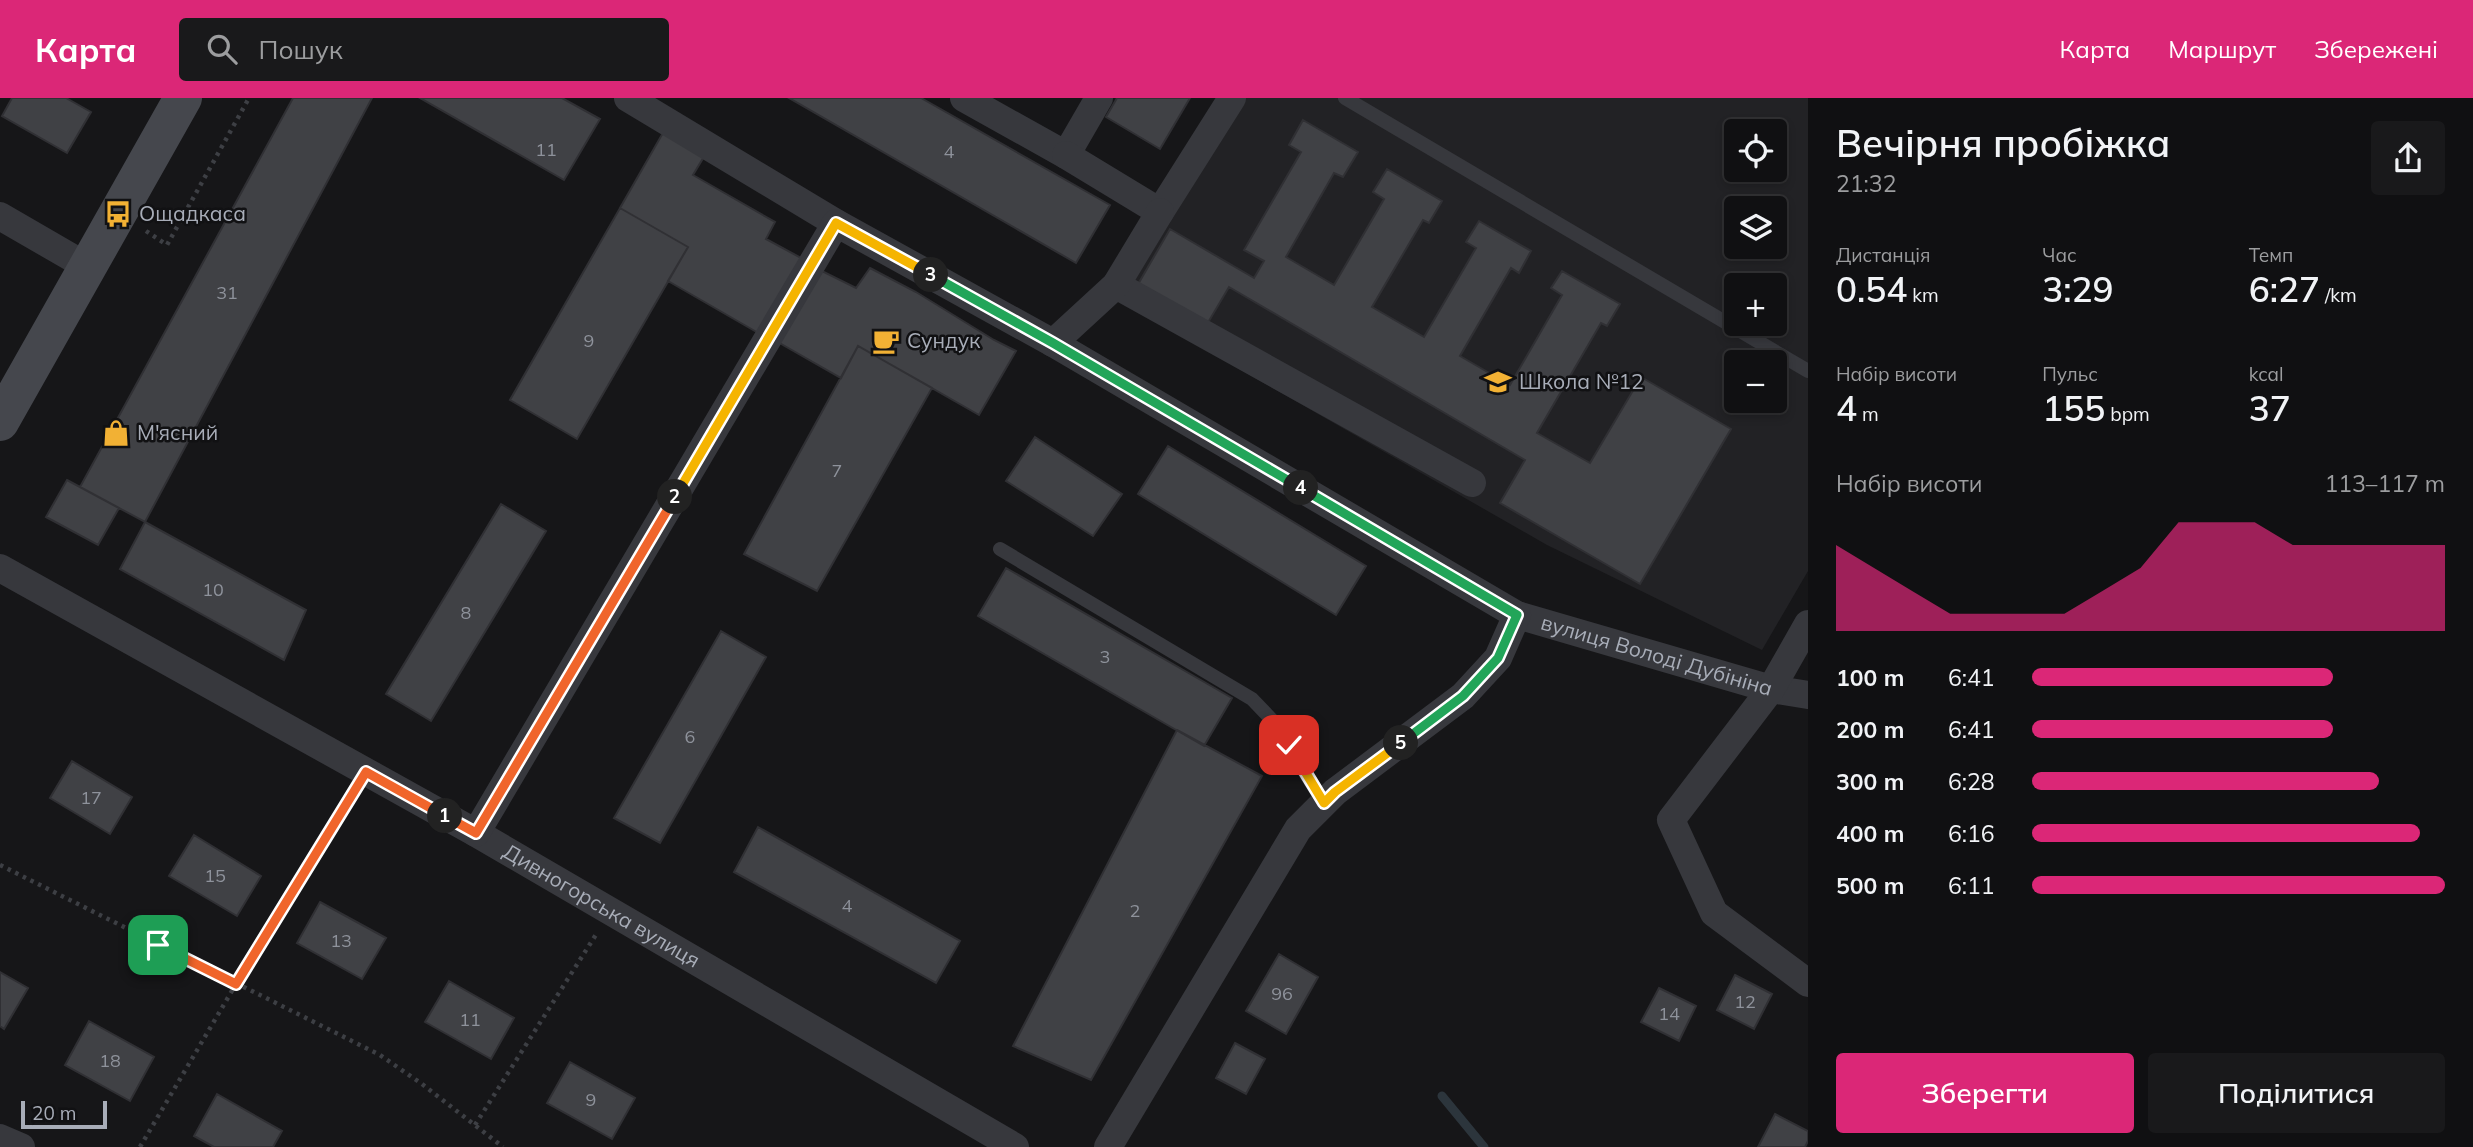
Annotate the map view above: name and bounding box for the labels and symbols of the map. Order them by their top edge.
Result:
house number: 11 [535,138,557,161]
house number: 4 [944,140,955,163]
bus stop icon: Ощадкаса [103,199,133,229]
place label: Ощадкаса [139,200,246,226]
pin: 3 [914,258,948,292]
house number: 31 [216,281,238,304]
cafe icon: Сундук [871,326,901,356]
place label: Сундук [907,327,981,353]
house number: 9 [584,329,594,352]
school or university icon: Школа №12 [1483,367,1513,397]
place label: Школа №12 [1519,368,1644,394]
shop icon: М'ясний [101,418,131,448]
place label: М'ясний [137,419,218,445]
house number: 7 [832,459,842,482]
pin: 4 [1284,470,1318,506]
pin: 2 [658,480,692,514]
house number: 10 [202,578,224,601]
house number: 8 [461,601,471,624]
street label: вулиця Володі Дубініна [1538,609,1776,701]
house number: 3 [1100,645,1110,668]
pin [1259,715,1319,775]
house number: 6 [685,725,695,748]
pin: 5 [1384,726,1418,760]
house number: 17 [80,786,102,809]
pin: 1 [428,798,462,834]
street label: Дивногорська вулиця [499,838,705,973]
house number: 15 [204,864,226,887]
house number: 4 [842,894,853,917]
house number: 2 [1130,899,1140,922]
pin [128,915,188,975]
house number: 13 [330,929,352,952]
house number: 96 [1271,982,1293,1005]
house number: 12 [1734,990,1756,1013]
house number: 14 [1658,1002,1680,1025]
house number: 11 [459,1008,481,1031]
house number: 18 [99,1049,121,1072]
house number: 9 [586,1088,596,1111]
scale bar [21,1098,107,1130]

